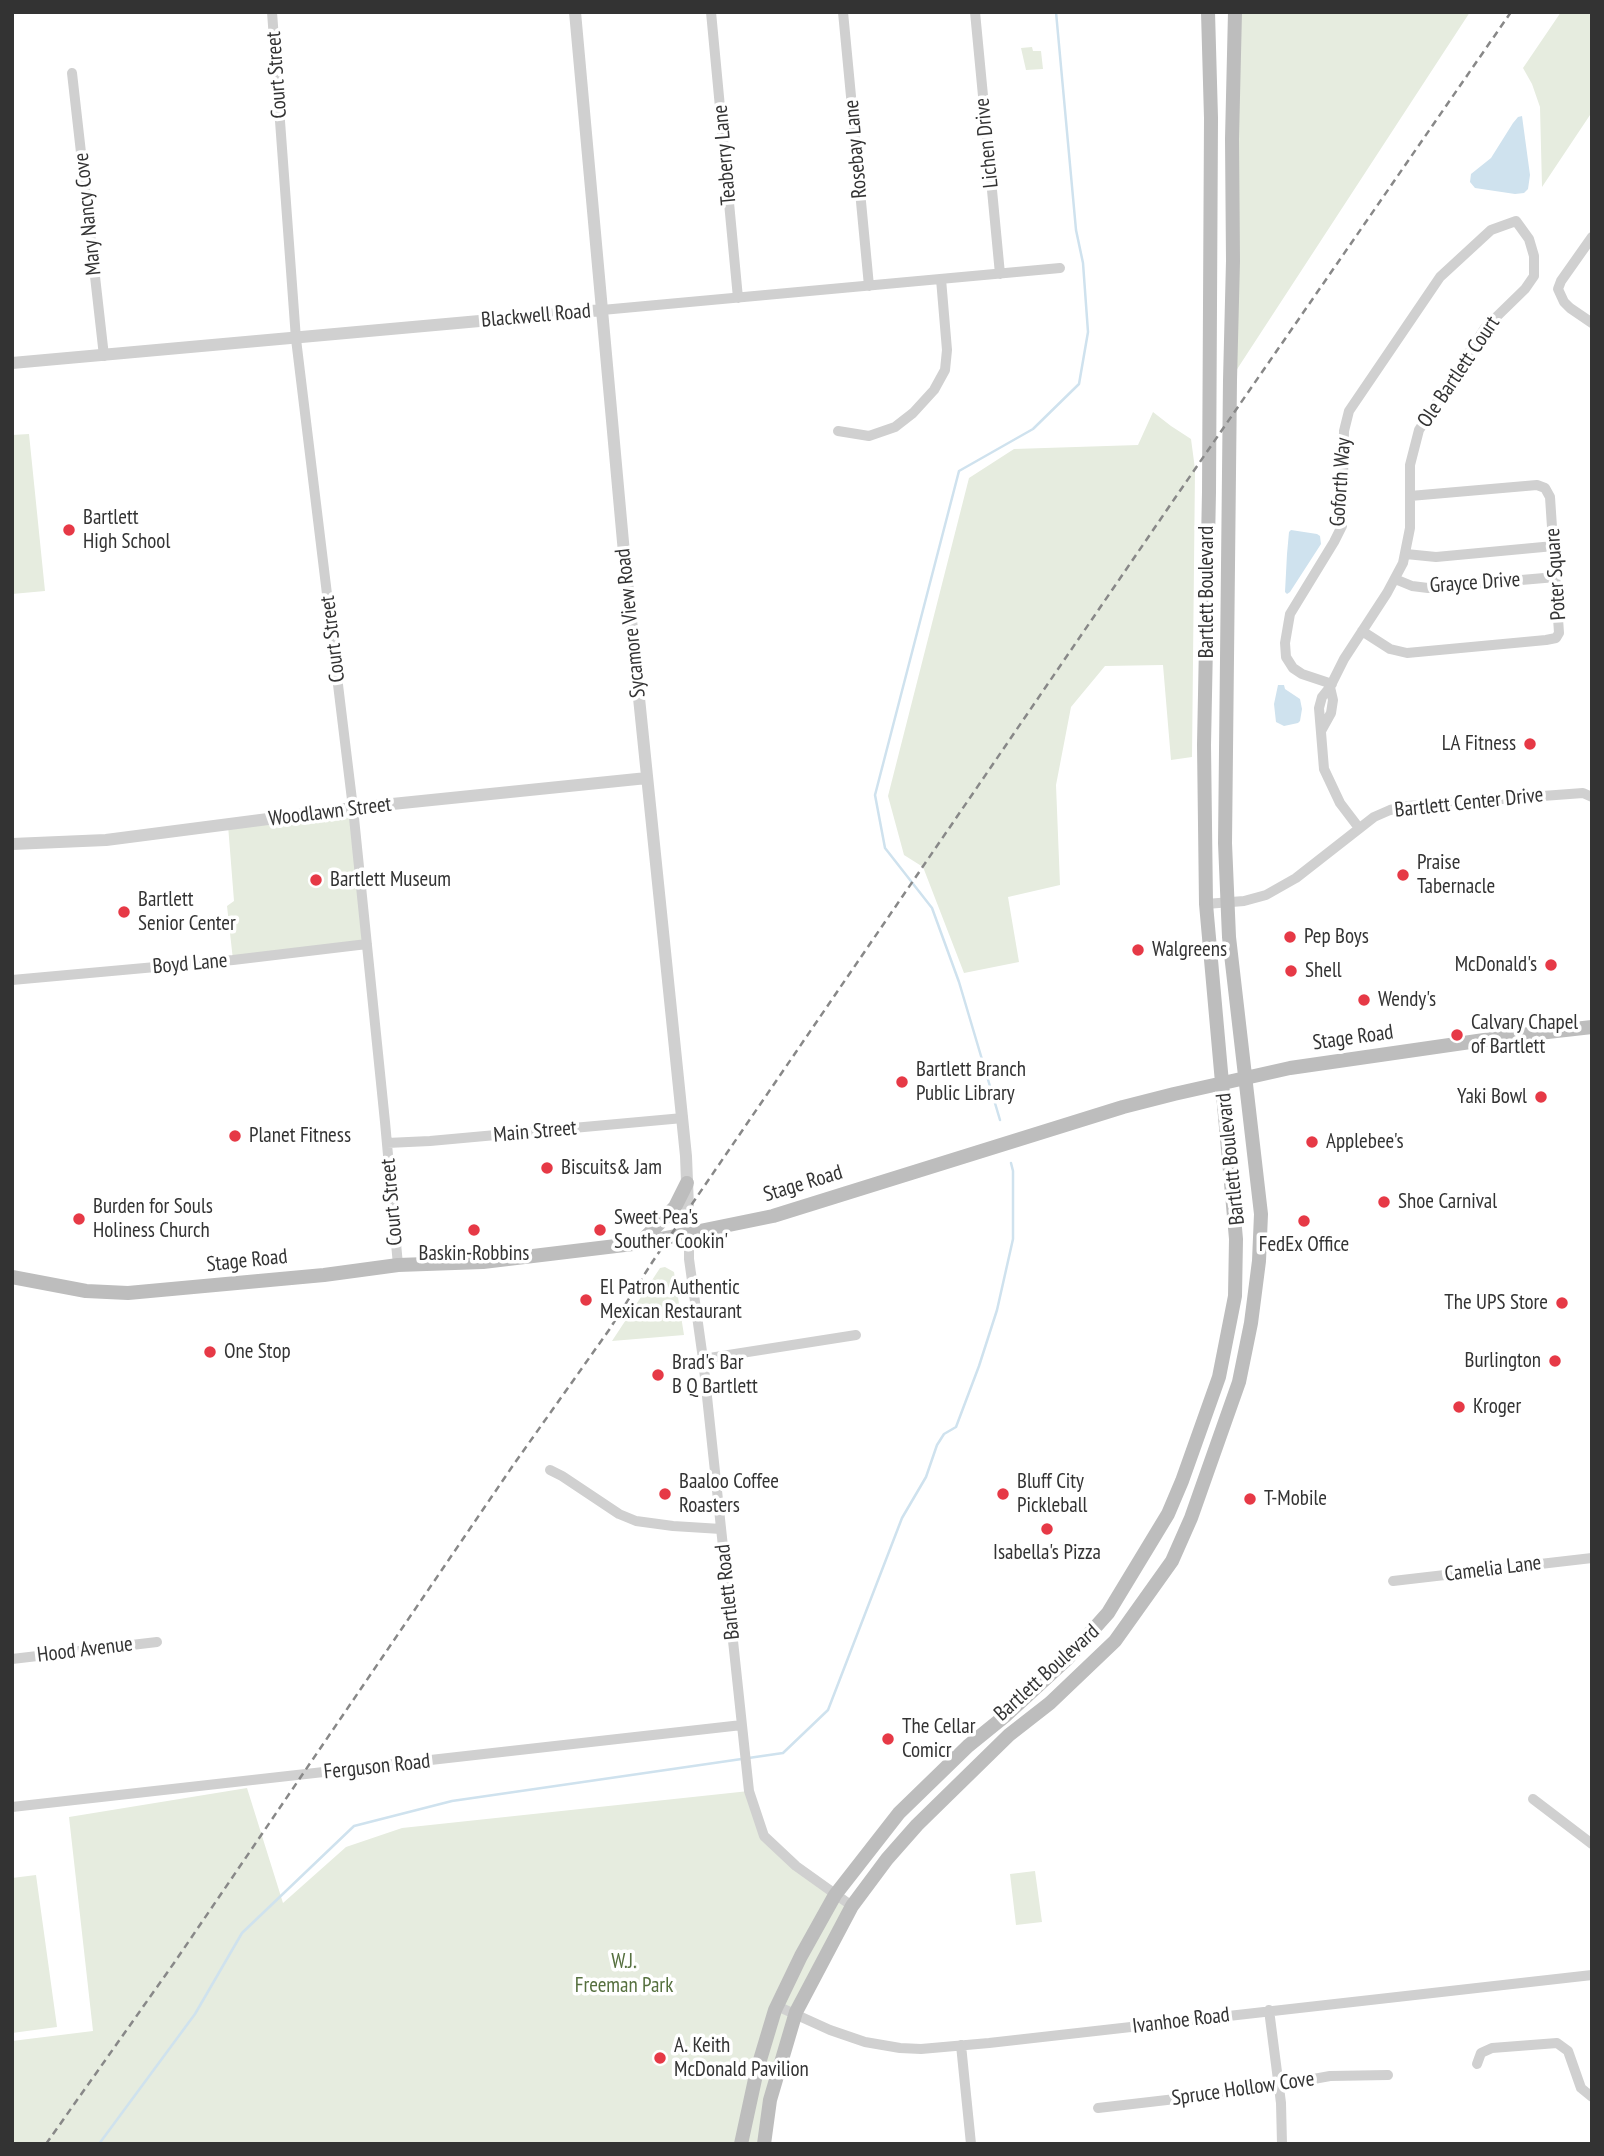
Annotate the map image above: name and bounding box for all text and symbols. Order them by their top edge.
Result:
street label: Court Street [261,31,293,119]
street label: Lichen Drive [970,97,1004,189]
street label: Rosebay Lane [839,99,873,199]
street label: Teaberry Lane [708,104,742,206]
street label: Mary Nancy Cove [69,151,107,277]
street label: Blackwell Road [480,299,592,333]
street label: Ole Bartlett Court [1413,312,1505,432]
street label: Goforth Way [1325,437,1357,527]
place label: Bartlett High School [83,505,170,555]
marker: Bartlett High School [61,522,77,538]
street label: Bartlett Boulevard [1194,526,1220,658]
street label: Poter Square [1540,527,1572,621]
street label: Sycamore View Road [611,547,651,699]
street label: Grayce Drive [1429,567,1521,599]
street label: Court Street [315,594,351,684]
place label: LA Fitness [1442,731,1516,757]
marker: LA Fitness [1522,736,1538,752]
street label: Bartlett Center Drive [1393,783,1545,823]
street label: Woodlawn Street [267,792,393,832]
place label: Praise Tabernacle [1417,850,1495,900]
place label: Bartlett Museum [330,867,451,893]
marker: Praise Tabernacle [1395,867,1411,883]
marker: Bartlett Museum [308,872,324,888]
place label: Bartlett Senior Center [138,887,236,937]
marker: Bartlett Senior Center [116,904,132,920]
place label: Pep Boys [1304,924,1369,950]
marker: Pep Boys [1282,929,1298,945]
place label: Walgreens [1152,937,1227,963]
marker: Walgreens [1130,942,1146,958]
street label: Boyd Lane [152,948,228,980]
place label: McDonald's [1455,952,1537,978]
marker: McDonald's [1543,957,1559,973]
place label: Shell [1305,958,1342,984]
marker: Shell [1283,963,1299,979]
place label: Wendy's [1378,987,1436,1013]
marker: Wendy's [1356,992,1372,1008]
place label: Calvary Chapel of Bartlett [1471,1010,1578,1060]
street label: Stage Road [1311,1020,1395,1056]
marker: Calvary Chapel of Bartlett [1449,1027,1465,1043]
place label: Bartlett Branch Public Library [916,1057,1026,1107]
marker: Bartlett Branch Public Library [894,1074,910,1090]
place label: Yaki Bowl [1457,1084,1527,1110]
marker: Yaki Bowl [1533,1089,1549,1105]
street label: Bartlett Boulevard [1212,1092,1250,1226]
street label: Main Street [492,1116,578,1148]
place label: Planet Fitness [249,1123,351,1149]
marker: Planet Fitness [227,1128,243,1144]
place label: Applebee's [1326,1129,1404,1155]
marker: Applebee's [1304,1134,1320,1150]
place label: Biscuits& Jam [561,1155,662,1181]
street label: Court Street [376,1157,408,1247]
marker: Biscuits& Jam [539,1160,555,1176]
street label: Stage Road [760,1160,846,1208]
place label: Shoe Carnival [1398,1189,1497,1215]
place label: Burden for Souls Holiness Church [93,1194,213,1244]
marker: Shoe Carnival [1376,1194,1392,1210]
place label: Sweet Pea's Souther Cookin' [614,1205,728,1255]
marker: Burden for Souls Holiness Church [71,1211,87,1227]
marker: FedEx Office [1296,1213,1312,1229]
marker: Baskin-Robbins [466,1222,482,1238]
marker: Sweet Pea's Souther Cookin' [592,1222,608,1238]
place label: FedEx Office [1259,1232,1349,1258]
place label: Baskin-Robbins [419,1241,529,1267]
street label: Stage Road [205,1244,289,1278]
place label: El Patron Authentic Mexican Restaurant [600,1275,742,1325]
place label: The UPS Store [1444,1290,1548,1316]
marker: El Patron Authentic Mexican Restaurant [578,1292,594,1308]
marker: The UPS Store [1554,1295,1570,1311]
place label: One Stop [224,1339,291,1365]
marker: One Stop [202,1344,218,1360]
place label: Burlington [1465,1348,1541,1374]
place label: Brad's Bar B Q Bartlett [672,1350,758,1400]
marker: Burlington [1547,1353,1563,1369]
marker: Brad's Bar B Q Bartlett [650,1367,666,1383]
place label: Kroger [1473,1394,1521,1420]
marker: Kroger [1451,1399,1467,1415]
place label: Baaloo Coffee Roasters [679,1469,779,1519]
place label: Bluff City Pickleball [1017,1469,1088,1519]
marker: Baaloo Coffee Roasters [657,1486,673,1502]
marker: Bluff City Pickleball [995,1486,1011,1502]
place label: T-Mobile [1264,1486,1327,1512]
marker: T-Mobile [1242,1491,1258,1507]
marker: Isabella's Pizza [1039,1521,1055,1537]
place label: Isabella's Pizza [993,1540,1101,1566]
street label: Bartlett Road [710,1543,746,1641]
street label: Camelia Lane [1443,1551,1543,1587]
street label: Bartlett Boulevard [989,1619,1105,1727]
street label: Hood Avenue [36,1632,134,1668]
place label: The Cellar Comicr [902,1714,975,1764]
marker: The Cellar Comicr [880,1731,896,1747]
street label: Ferguson Road [322,1749,432,1785]
park label: W.J. Freeman Park [575,1949,673,1999]
street label: Ivanhoe Road [1131,2003,1231,2039]
place label: A. Keith McDonald Pavilion [674,2033,809,2083]
marker: A. Keith McDonald Pavilion [652,2050,668,2066]
street label: Spruce Hollow Cove [1170,2067,1316,2111]

